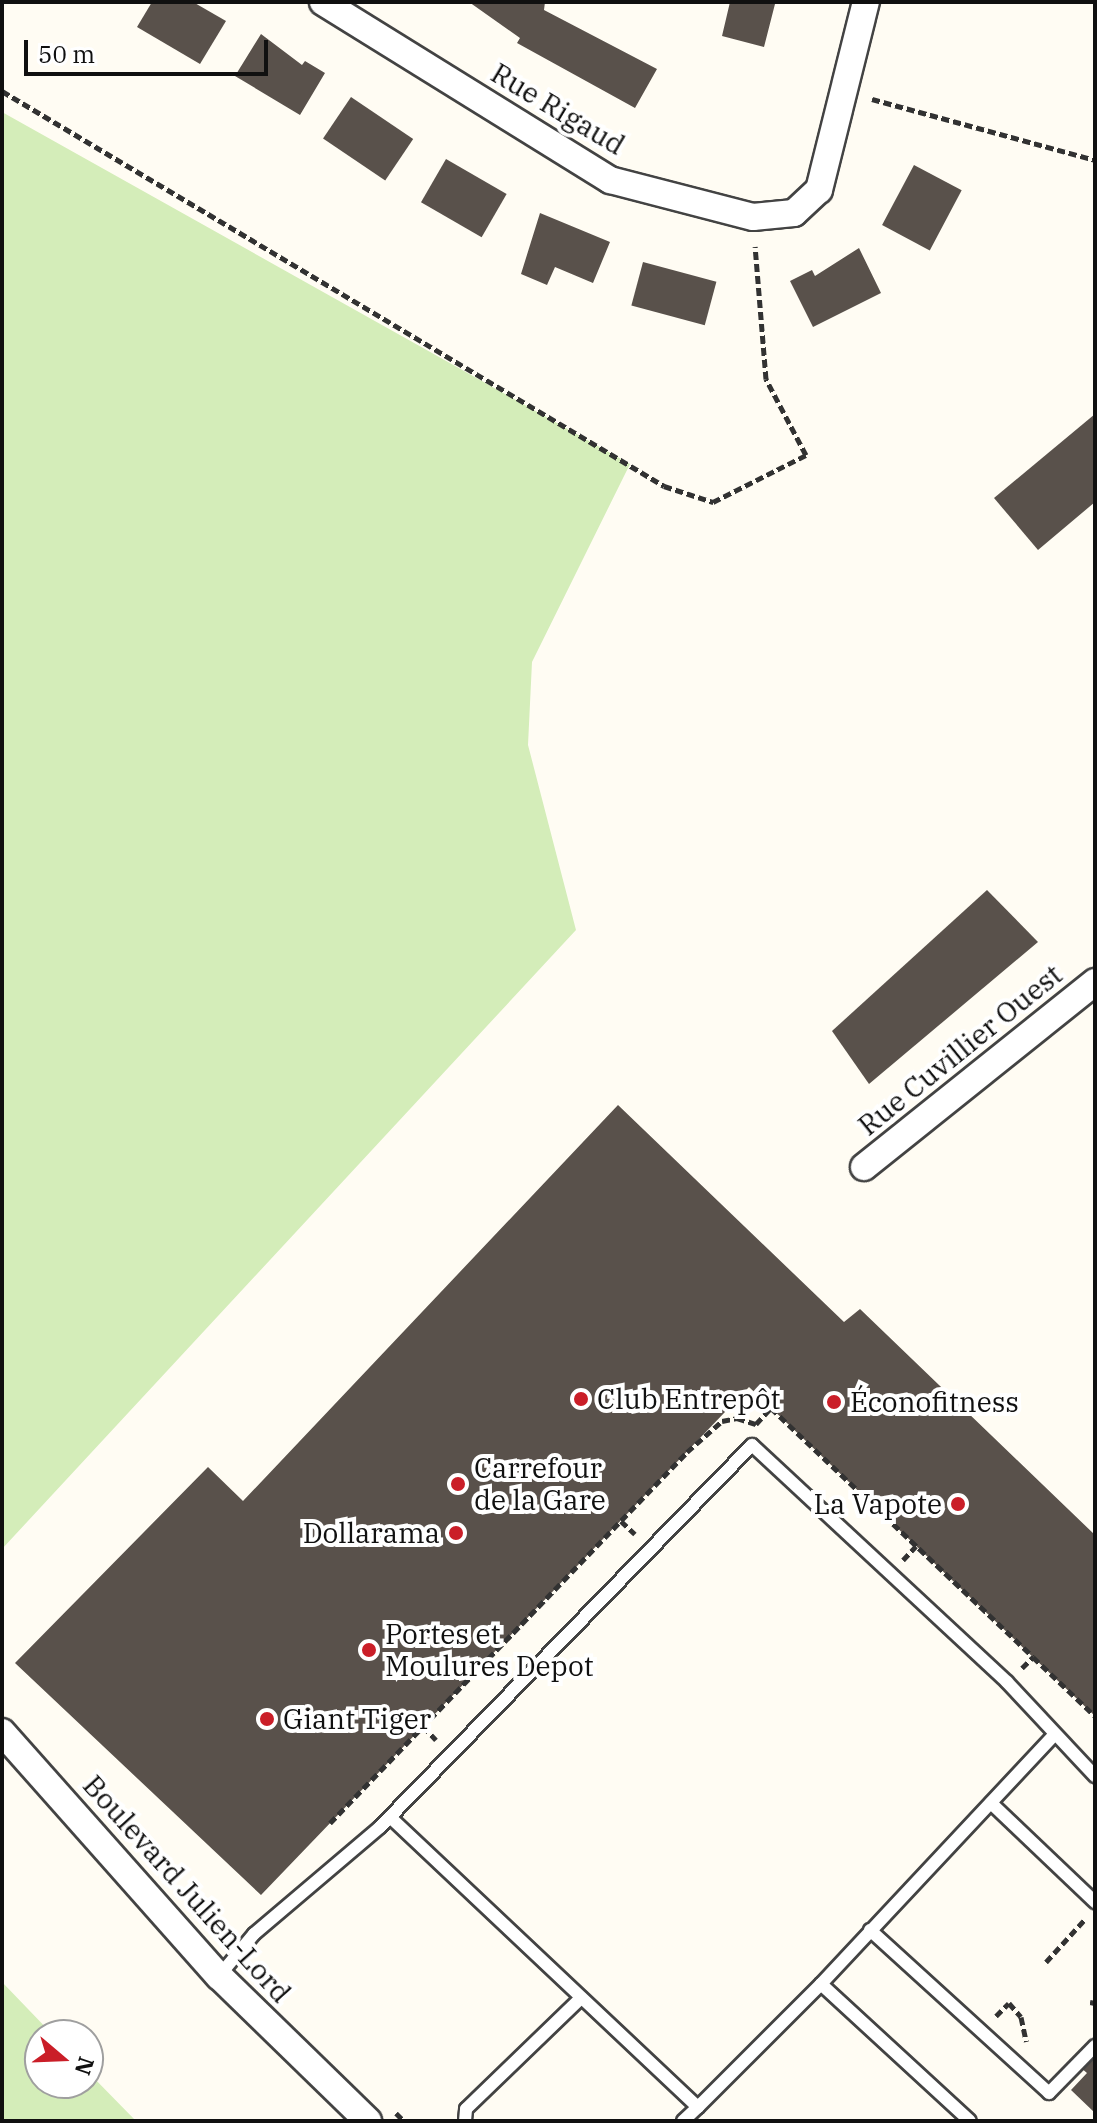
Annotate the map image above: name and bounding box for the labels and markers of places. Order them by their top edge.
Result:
place label: Club Entrepôt [597,1382,780,1416]
place label: Éconofitness [850,1385,1019,1419]
marker: Club Entrepôt [572,1390,590,1408]
marker: Éconofitness [825,1393,843,1411]
place label: Carrefour de la Gare [474,1451,606,1517]
marker: Carrefour de la Gare [449,1475,467,1493]
place label: La Vapote [813,1487,942,1521]
marker: La Vapote [949,1495,967,1513]
place label: Dollarama [303,1516,440,1550]
marker: Dollarama [447,1524,465,1542]
place label: Portes et Moulures Depot [385,1617,594,1683]
marker: Portes et Moulures Depot [360,1641,378,1659]
place label: Giant Tiger [283,1702,431,1736]
marker: Giant Tiger [258,1710,276,1728]

